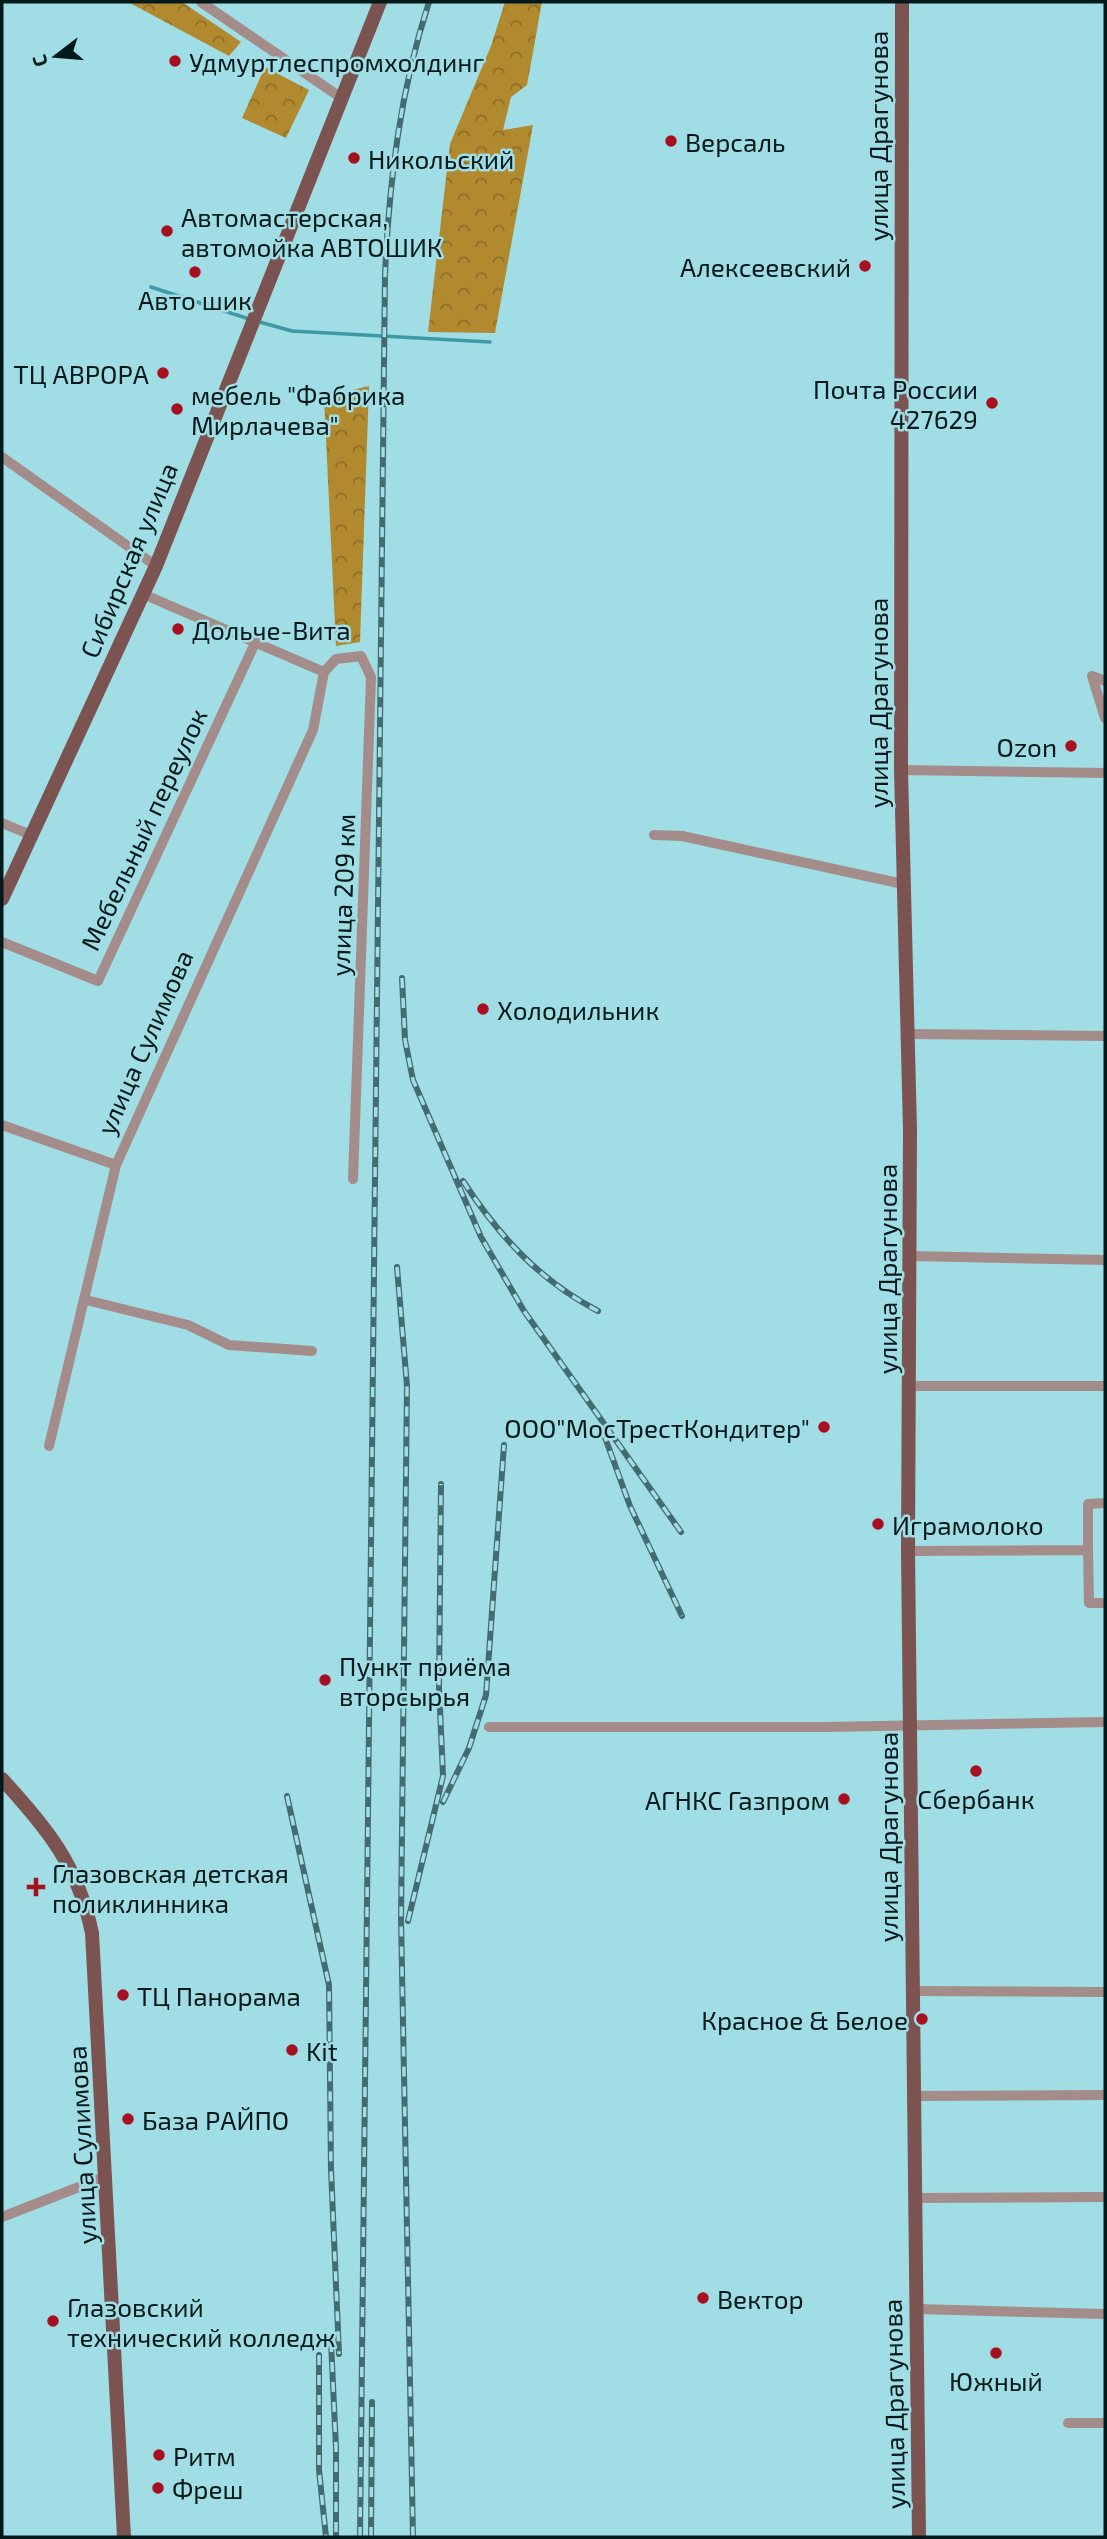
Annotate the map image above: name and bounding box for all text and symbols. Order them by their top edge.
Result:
north arrow [21,21,91,91]
street label: улица Драгунова [862,31,894,241]
place label: Удмуртлеспромхолдинг [189,46,484,78]
text: С [27,52,52,69]
marker: Удмуртлеспромхолдинг [167,53,183,69]
place label: Версаль [685,126,786,157]
marker: Версаль [663,133,679,149]
place label: Никольский [368,143,514,174]
marker: Никольский [346,150,362,166]
place label: Автомастерская, автомойка АВТОШИК [181,201,442,262]
marker: Автомастерская, автомойка АВТОШИК [159,223,175,239]
place label: Алексеевский [680,251,851,282]
marker: Алексеевский [857,258,873,274]
marker: Авто шик [187,264,203,280]
place label: Авто шик [138,284,252,315]
place label: ТЦ АВРОРА [14,358,149,389]
marker: ТЦ АВРОРА [155,365,171,381]
place label: Почта России 427629 [813,373,978,434]
place label: мебель "Фабрика Мирлачева" [191,379,405,440]
marker: Почта России 427629 [984,395,1000,411]
marker: мебель "Фабрика Мирлачева" [169,401,185,417]
street label: Сибирская улица [73,458,184,663]
street label: улица Драгунова [862,598,894,808]
place label: Дольче-Вита [192,614,351,645]
marker: Дольче-Вита [170,621,186,637]
street label: Мебельный переулок [73,703,214,955]
place label: Ozon [997,731,1057,762]
marker: Ozon [1063,738,1079,754]
street label: улица 209 км [324,813,361,977]
street label: улица Сулимова [89,945,200,1140]
place label: Холодильник [497,994,659,1025]
marker: Холодильник [475,1001,491,1017]
street label: улица Драгунова [871,1164,903,1374]
place label: ООО"МосТрестКондитер" [504,1412,810,1443]
marker: ООО"МосТрестКондитер" [816,1419,832,1435]
place label: Играмолоко [892,1509,1044,1540]
marker: Играмолоко [870,1516,886,1532]
place label: Пункт приёма вторсырья [339,1650,511,1711]
marker: Пункт приёма вторсырья [317,1672,333,1688]
street label: улица Драгунова [872,1732,904,1942]
marker: Сбербанк [968,1763,984,1779]
place label: Сбербанк [917,1783,1035,1814]
place label: АГНКС Газпром [645,1784,830,1815]
marker: АГНКС Газпром [836,1791,852,1807]
place label: Глазовская детская поликлинника [52,1857,289,1918]
marker: Глазовская детская поликлинника [26,1877,46,1897]
place label: ТЦ Панорама [137,1980,301,2011]
marker: ТЦ Панорама [115,1987,131,2003]
place label: Красное & Белое [701,2004,908,2035]
marker: Красное & Белое [914,2011,930,2027]
place label: Kit [306,2035,338,2066]
marker: Kit [284,2042,300,2058]
street label: улица Сулимова [60,2045,103,2245]
place label: База РАЙПО [142,2104,289,2135]
marker: База РАЙПО [120,2111,136,2127]
place label: Вектор [717,2283,804,2314]
marker: Вектор [695,2290,711,2306]
place label: Глазовский технический колледж [67,2291,336,2352]
street label: улица Драгунова [876,2298,911,2510]
marker: Глазовский технический колледж [45,2313,61,2329]
marker: Южный [988,2345,1004,2361]
place label: Южный [949,2365,1043,2396]
place label: Ритм [173,2440,236,2471]
marker: Ритм [151,2447,167,2463]
place label: Фреш [172,2473,244,2504]
marker: Фреш [150,2480,166,2496]

